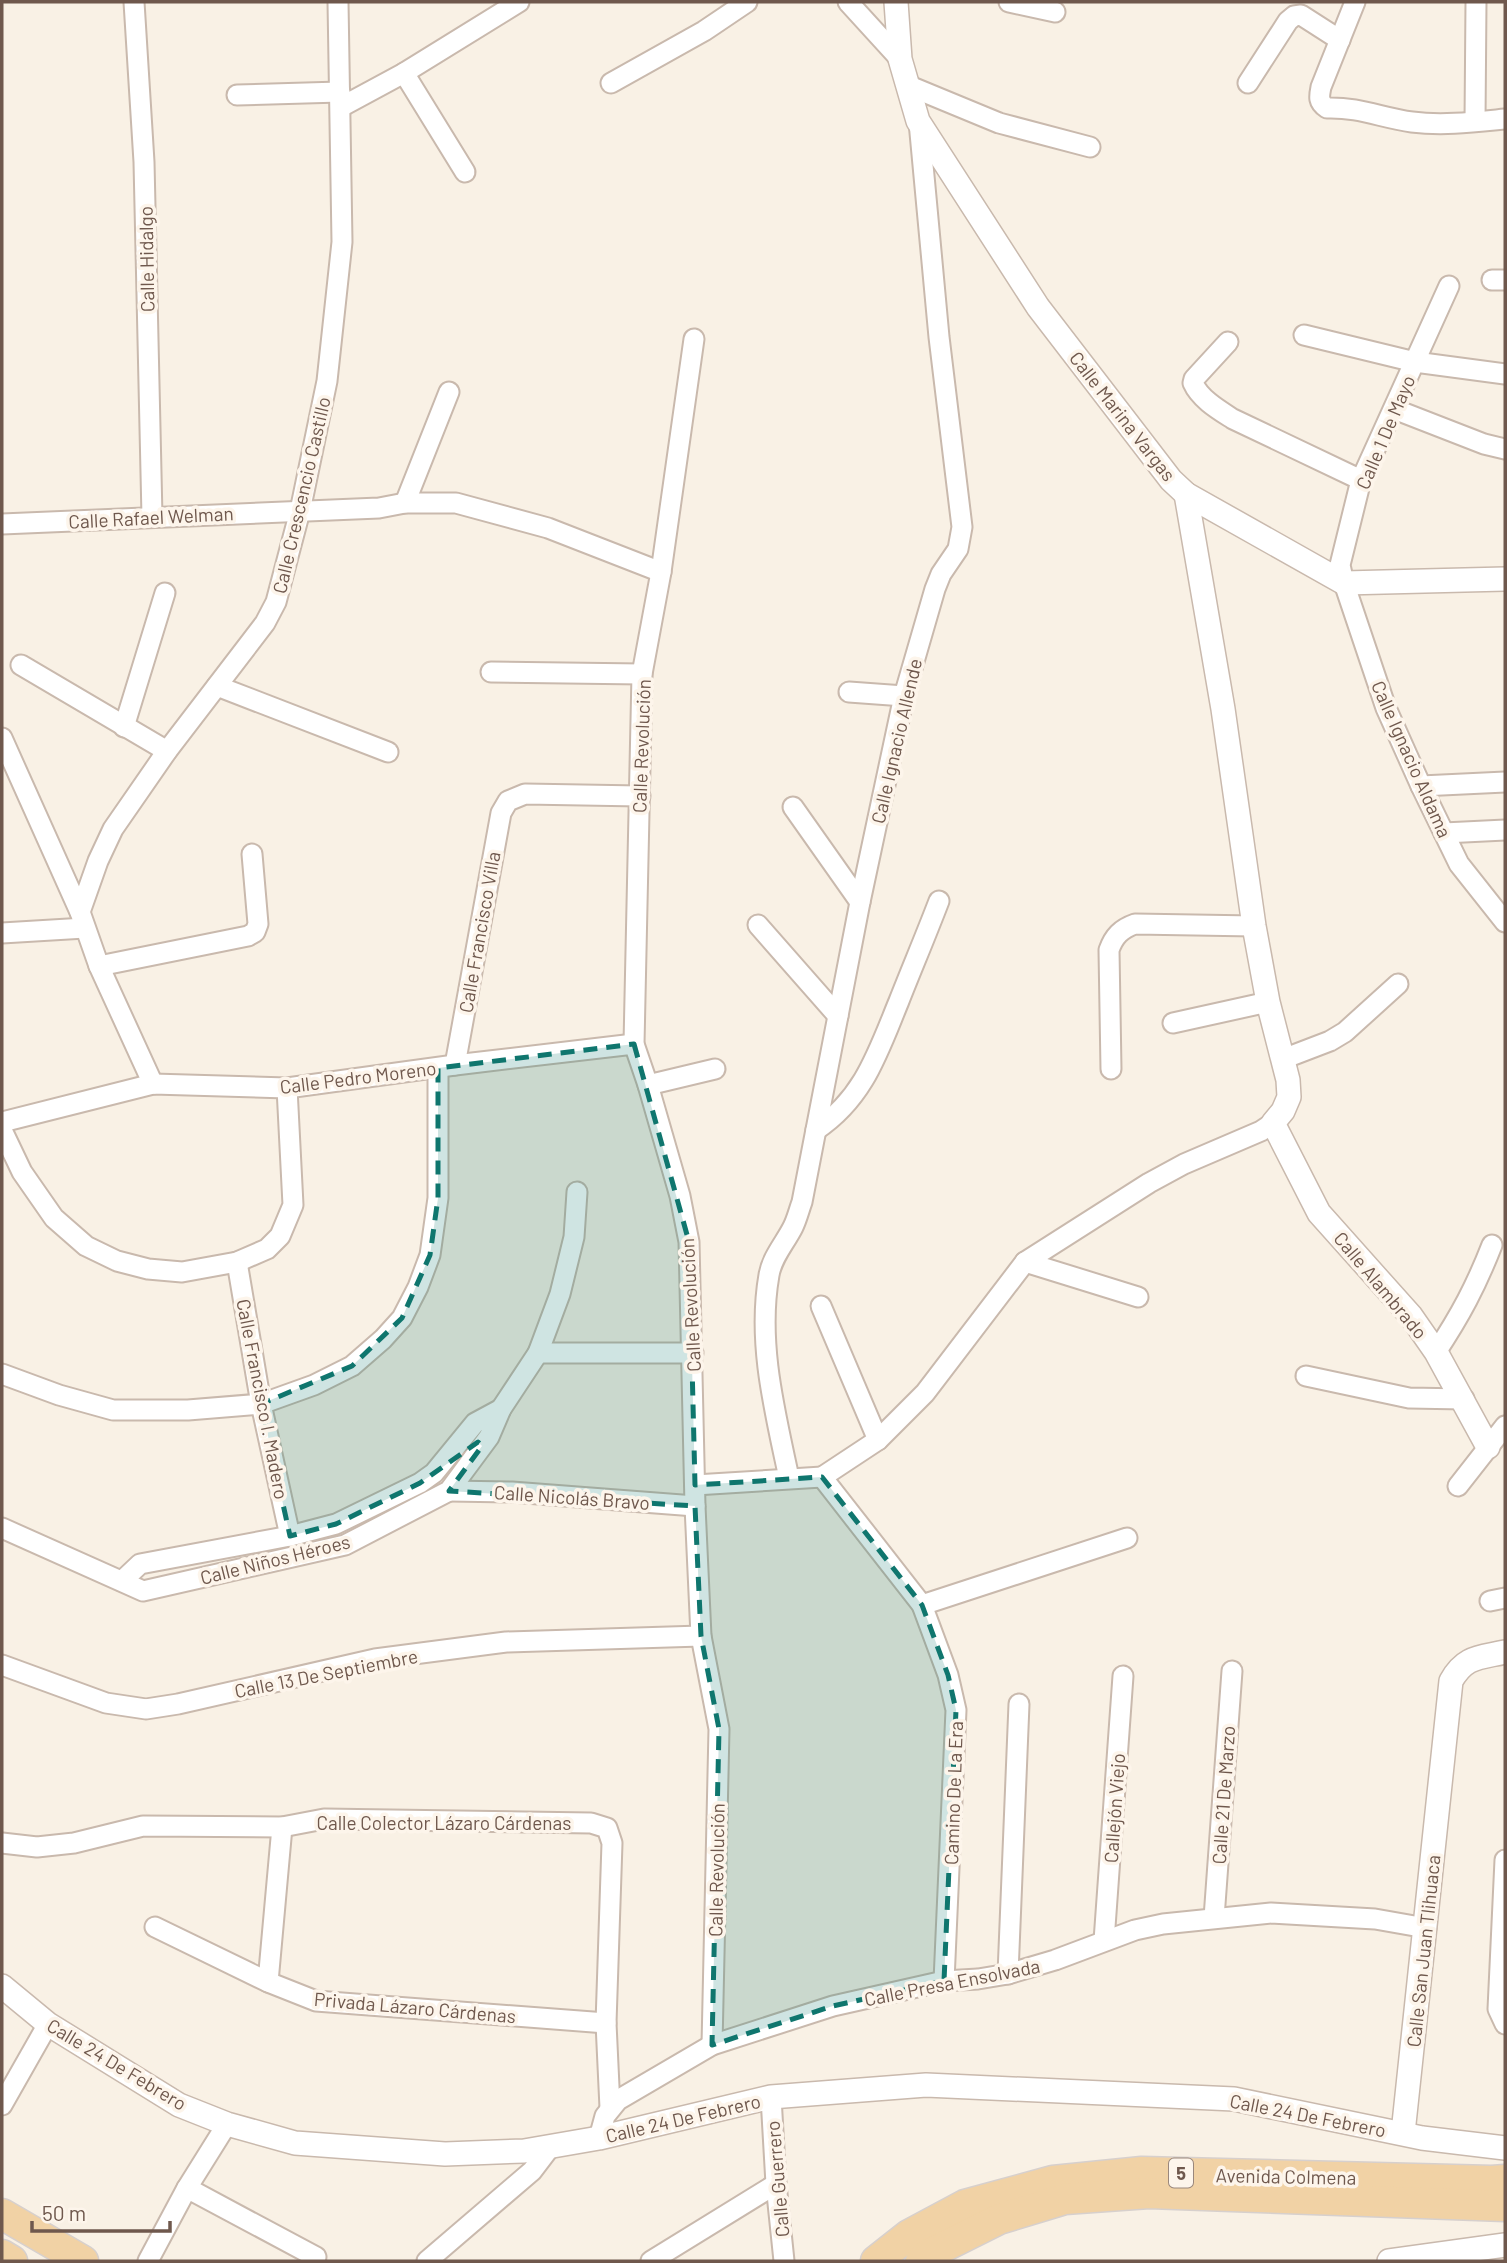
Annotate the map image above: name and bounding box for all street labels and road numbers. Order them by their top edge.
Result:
street label: Calle Hidalgo [134,206,158,312]
street label: Calle Marina Vargas [1065,347,1181,485]
street label: Calle 1 De Mayo [1351,371,1419,493]
street label: Calle Crescencio Castillo [267,394,335,596]
street label: Calle Rafael Welman [68,501,234,533]
street label: Calle Ignacio Allende [866,656,926,826]
street label: Calle Ignacio Aldama [1367,677,1457,841]
street label: Calle Revolución [627,679,655,813]
street label: Calle Francisco Villa [453,850,505,1014]
street label: Calle Pedro Moreno [278,1056,438,1098]
street label: Calle Alambrado [1330,1227,1432,1343]
street label: Calle Revolución [675,1237,705,1373]
street label: Calle Francisco I. Madero [232,1297,294,1501]
street label: Calle Nicolás Bravo [493,1480,651,1514]
street label: Calle Niños Héroes [198,1529,352,1589]
street label: Calle 13 De Septiembre [232,1644,420,1702]
street label: Camino De La Era [939,1721,967,1865]
street label: Calle 21 De Marzo [1207,1725,1239,1865]
street label: Callejón Viejo [1099,1752,1129,1864]
street label: Calle Revolución [703,1803,729,1937]
street label: Calle Colector Lázaro Cárdenas [317,1811,571,1834]
street label: Calle San Juan Tlihuaca [1401,1854,1445,2048]
street label: Calle Presa Ensolvada [862,1954,1042,2010]
street label: Privada Lázaro Cárdenas [313,1987,517,2027]
street label: Calle 24 De Febrero [43,2013,191,2115]
street label: Calle 24 De Febrero [603,2089,763,2147]
street label: Calle 24 De Febrero [1228,2089,1388,2141]
street label: Calle Guerrero [760,2120,794,2238]
road number: 5 [1169,2158,1193,2188]
street label: Avenida Colmena [1215,2163,1357,2189]

